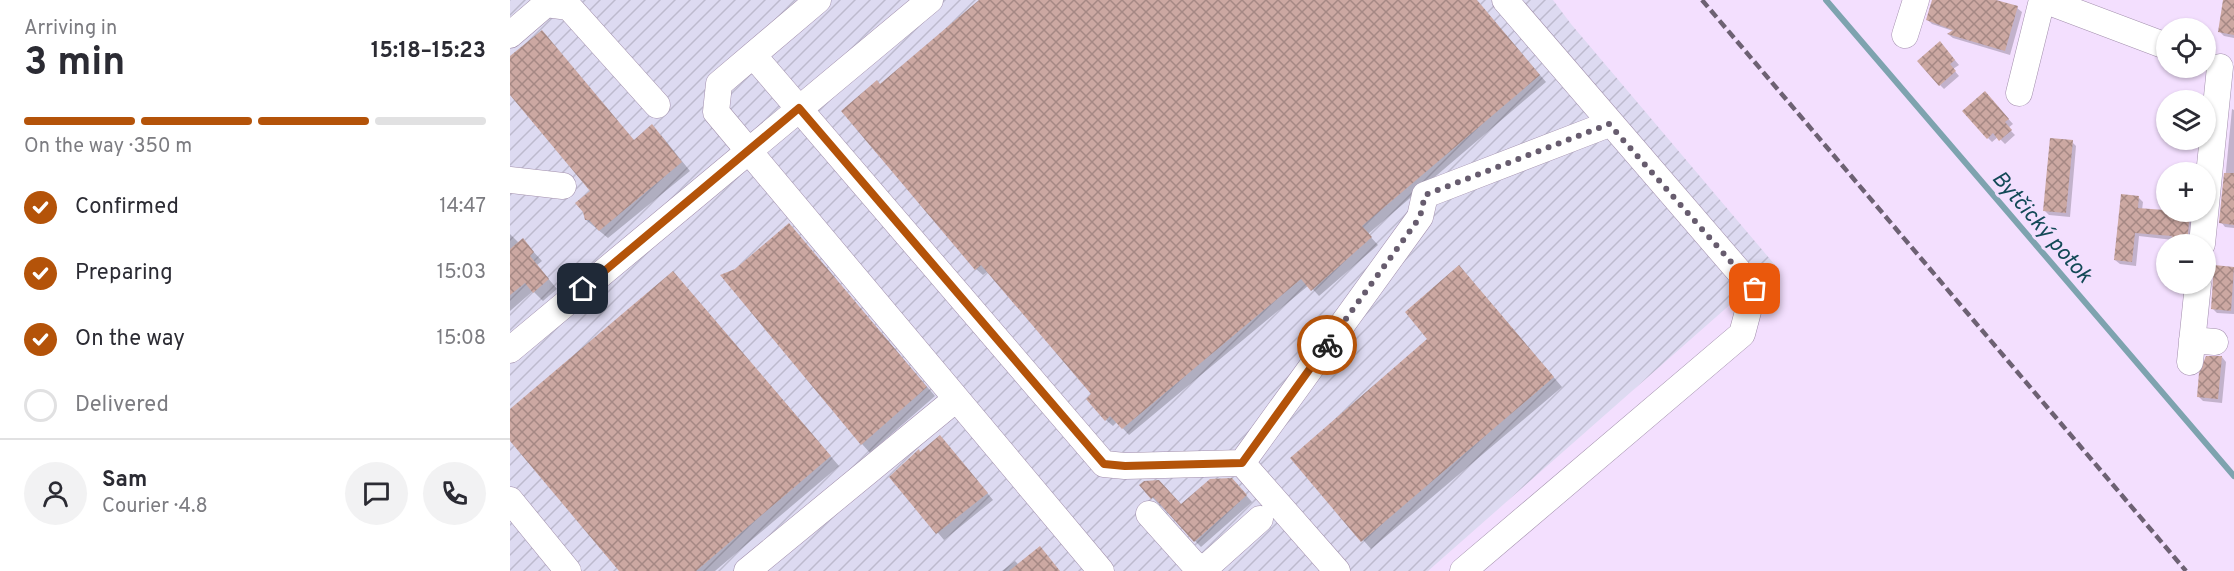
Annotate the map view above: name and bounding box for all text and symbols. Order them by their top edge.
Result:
text: Arriving in [24,16,117,42]
map controls [2156,18,2216,294]
button: locate [2156,18,2216,78]
text: 15:18–15:23 [371,38,486,65]
text: 3 min [24,40,125,89]
button: layers [2156,90,2216,150]
text: On the way · 350 m [24,134,192,160]
button: + [2156,162,2216,222]
water label: Bytčický potok [1985,166,2098,290]
icon: check [24,191,57,224]
text: Confirmed [75,194,179,221]
text: 14:47 [439,194,486,220]
button: − [2156,234,2216,294]
icon: check [24,257,57,290]
text: Preparing [75,260,173,287]
text: 15:03 [437,260,486,286]
pin [557,263,608,314]
pin [1729,263,1780,314]
icon: home [566,272,599,305]
icon: bag [1738,272,1771,305]
courier [1297,315,1357,375]
icon: check [24,323,57,356]
text: On the way [75,326,185,353]
text: 15:08 [437,326,486,352]
icon: bike [1311,329,1344,362]
text: Delivered [75,392,169,419]
button: person [24,462,87,525]
button: chat [345,462,408,525]
button: phone [423,462,486,525]
text: Sam [102,467,147,494]
text: Courier · 4.8 [102,494,208,520]

